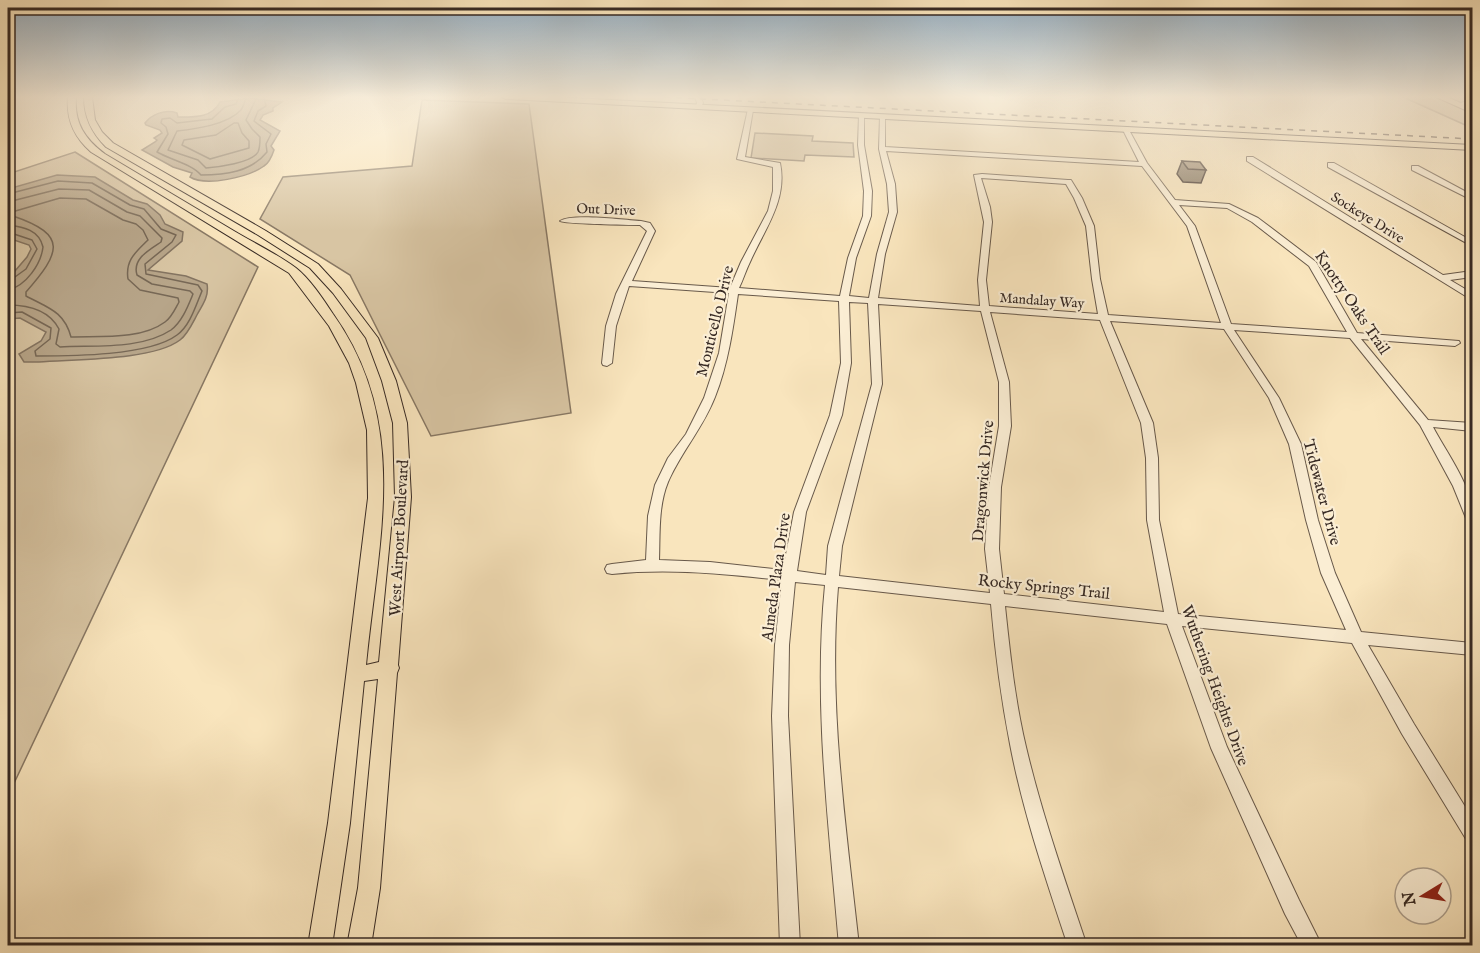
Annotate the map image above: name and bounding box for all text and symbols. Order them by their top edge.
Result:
street label: Sockeye Drive [1327,188,1408,248]
street label: Out Drive [576,200,636,220]
street label: Knotty Oaks Trail [1309,247,1394,359]
street label: Monticello Drive [692,264,739,379]
street label: Mandalay Way [999,289,1085,313]
street label: Dragonwick Drive [969,419,999,543]
street label: Tidewater Drive [1297,437,1345,548]
street label: West Airport Boulevard [386,459,414,617]
street label: Almeda Plaza Drive [758,512,796,644]
street label: Rocky Springs Trail [977,571,1111,605]
street label: Wuthering Heights Drive [1176,603,1253,769]
north arrow [1393,866,1453,926]
text: N [1399,890,1422,908]

